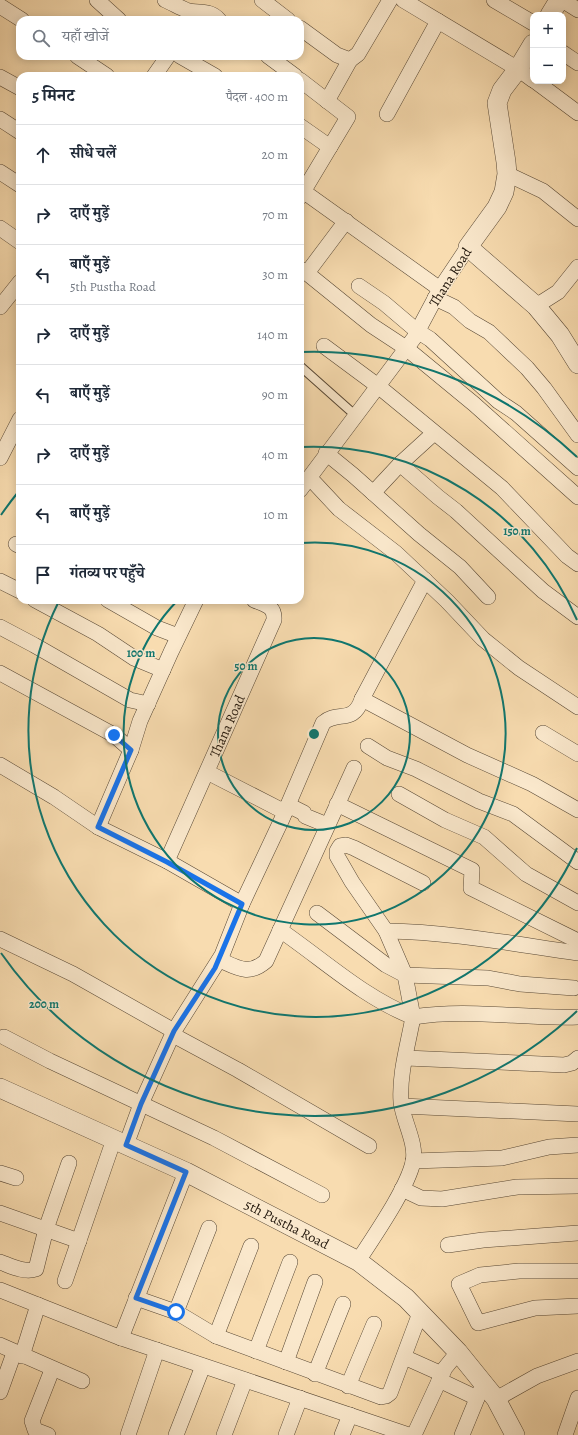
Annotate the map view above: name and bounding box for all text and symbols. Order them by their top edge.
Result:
map controls [530,12,566,84]
button: + [530,12,566,48]
search box [16,16,304,60]
text: यहाँ खोजें [62,26,109,46]
icon: search [30,27,52,49]
button: − [530,48,566,84]
text: 5 मिनट [32,84,74,107]
text: पैदल · 400 m [226,88,288,105]
text: सीधे चलें [70,143,116,163]
icon: ahead [32,144,54,166]
text: 20 m [262,146,288,163]
text: दाएँ मुड़ें [70,203,109,223]
icon: right [32,204,54,226]
text: 70 m [262,206,288,223]
street label: Thana Road [425,244,476,310]
text: बाएँ मुड़ें [70,254,110,274]
icon: left [32,264,54,286]
text: 30 m [262,266,288,283]
text: 5th Pustha Road [70,278,156,295]
text: दाएँ मुड़ें [70,323,109,343]
icon: right [32,324,54,346]
text: 140 m [257,326,288,343]
text: बाएँ मुड़ें [70,383,110,403]
icon: left [32,384,54,406]
text: 90 m [262,386,288,403]
text: दाएँ मुड़ें [70,443,109,463]
icon: right [32,444,54,466]
text: 40 m [262,446,288,463]
text: बाएँ मुड़ें [70,503,110,523]
icon: left [32,504,54,526]
text: 10 m [263,506,288,523]
text: 150 m [503,523,531,539]
text: गंतव्य पर पहुँचे [70,563,145,583]
icon: arrive [32,564,54,586]
text: 100 m [127,645,155,661]
text: 50 m [234,658,258,674]
street label: Thana Road [205,692,250,760]
route end [105,726,123,744]
centre of rings [307,727,321,741]
text: 200 m [29,996,59,1012]
street label: 5th Pustha Road [241,1195,333,1254]
route start [167,1303,185,1321]

